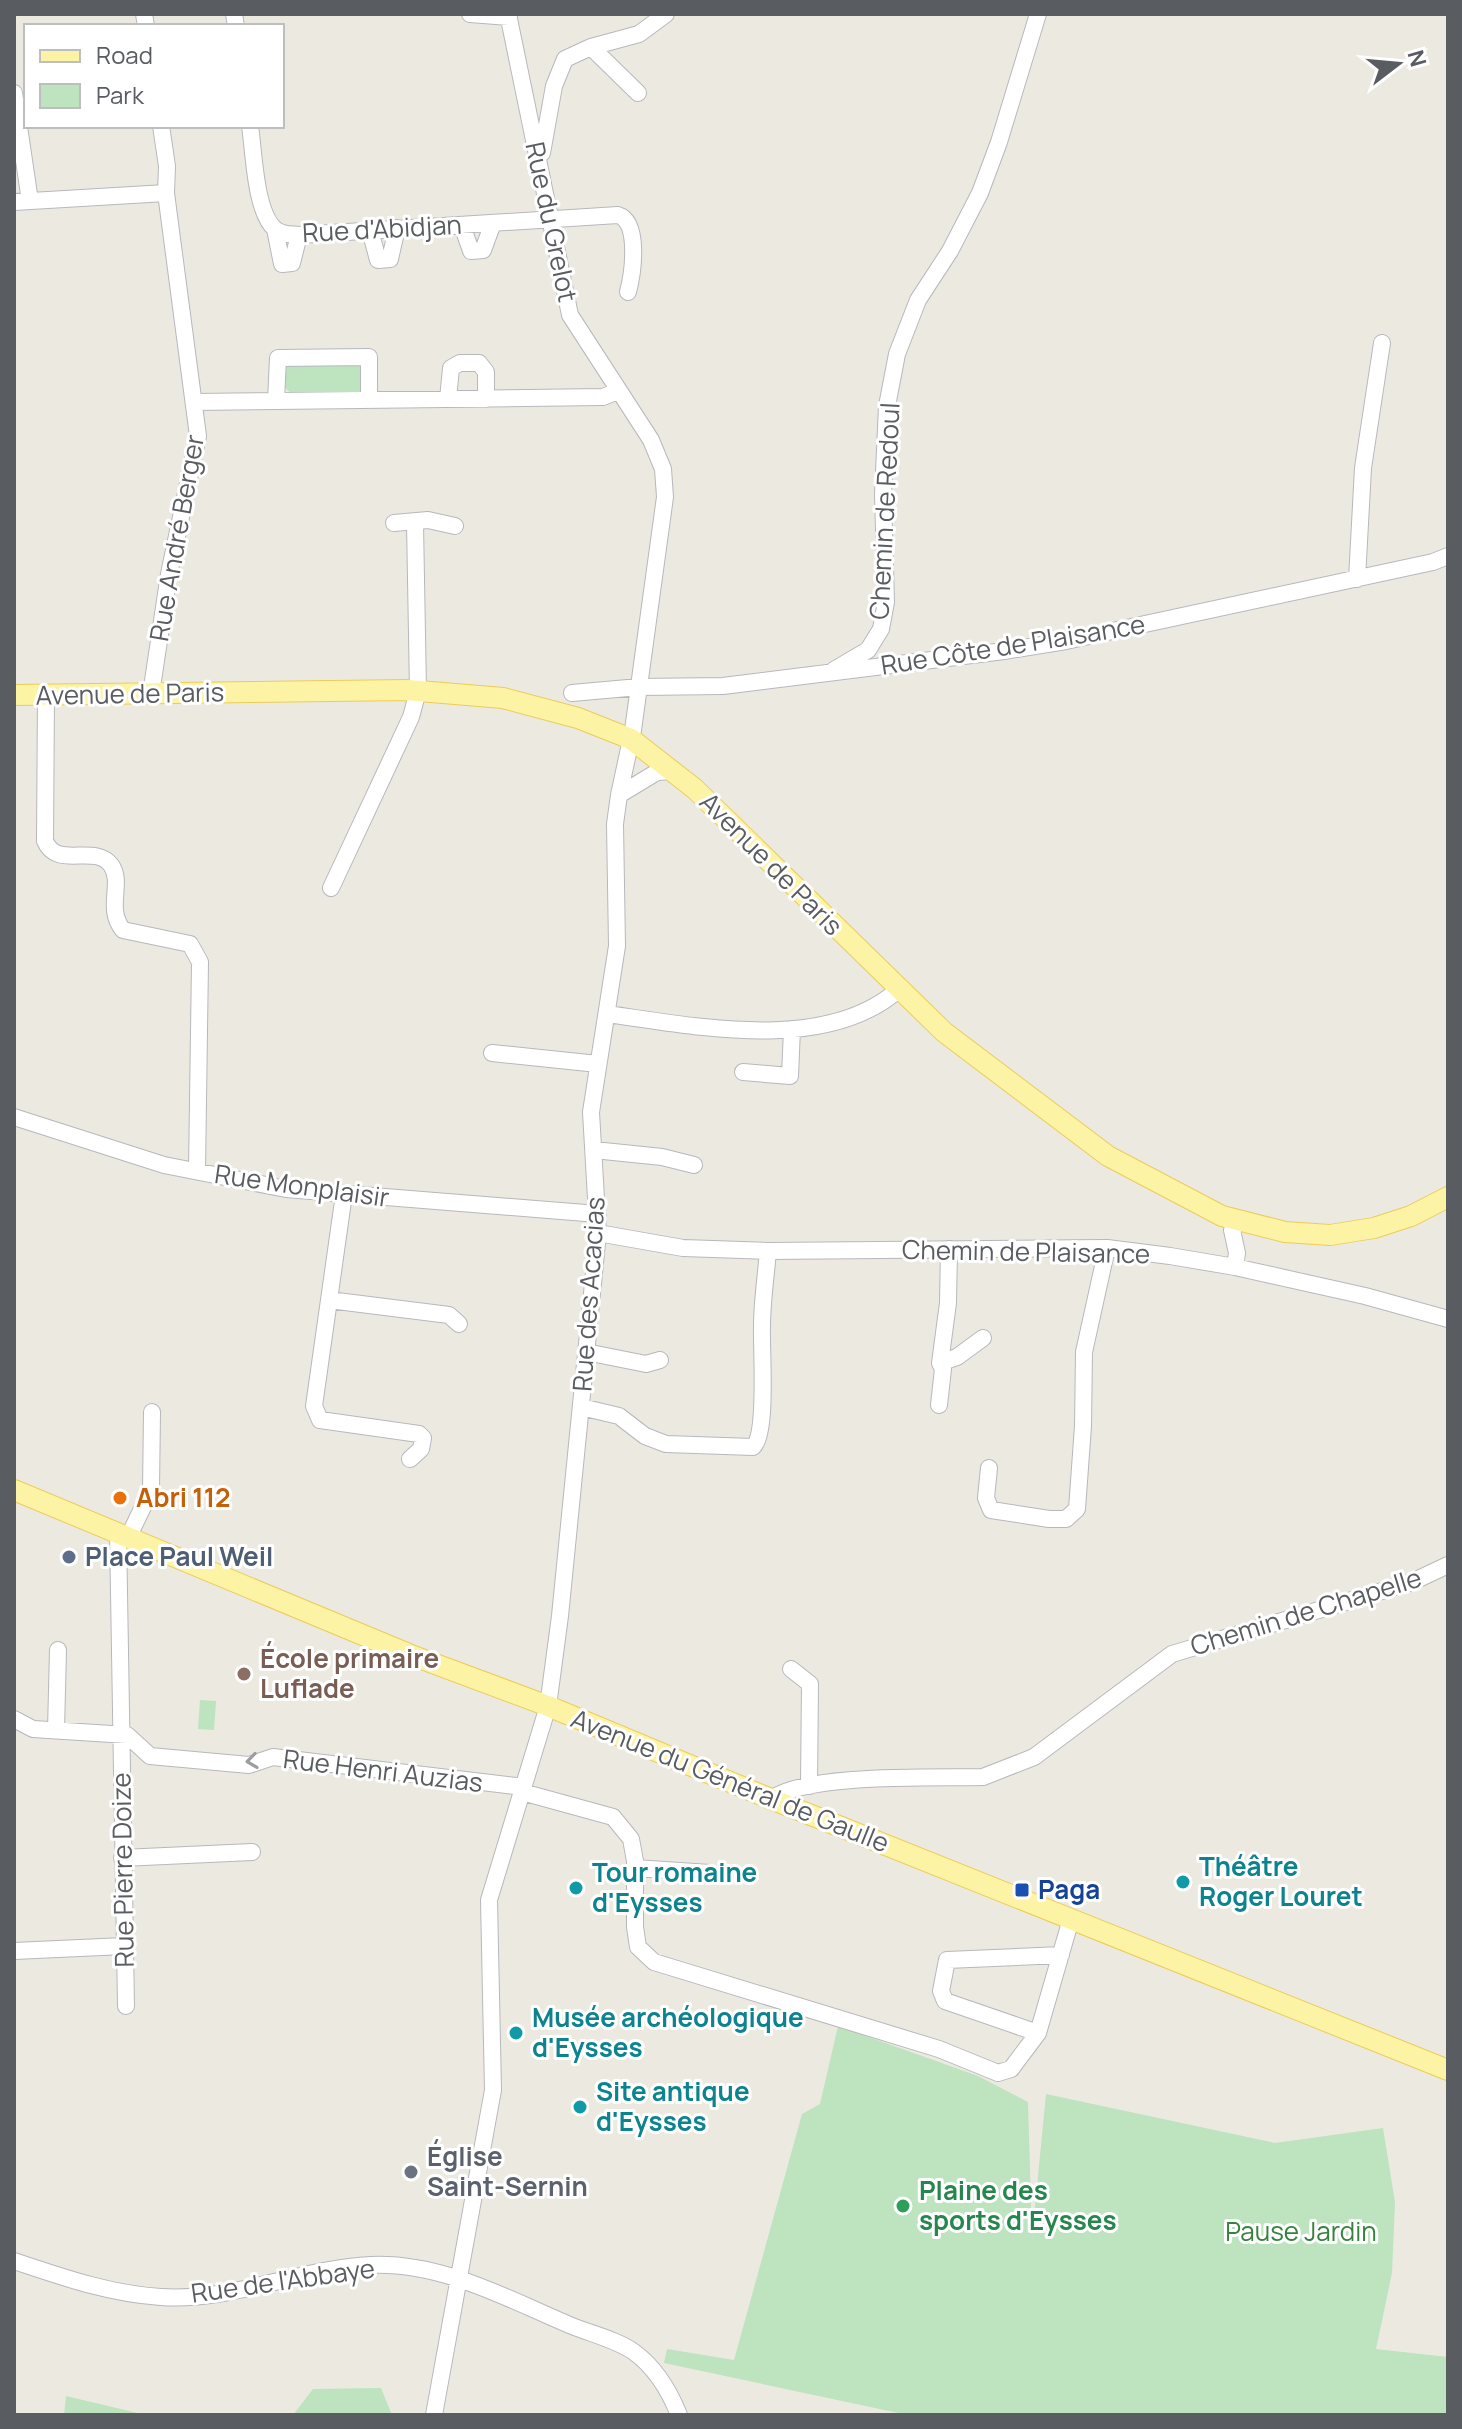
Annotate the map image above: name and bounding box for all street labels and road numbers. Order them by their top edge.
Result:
street label: Rue du Grelot [517,138,587,305]
street label: Rue d'Abidjan [301,206,463,250]
street label: Chemin de Redoul [860,401,908,620]
street label: Rue André Berger [140,432,212,644]
street label: Rue Côte de Plaisance [878,605,1148,683]
street label: Avenue de Paris [35,673,225,713]
street label: Avenue de Paris [692,784,851,943]
street label: Rue Monplaisir [212,1155,392,1215]
street label: Rue des Acacias [563,1195,613,1392]
street label: Chemin de Plaisance [902,1231,1150,1271]
street label: Chemin de Chapelle [1186,1559,1426,1663]
street label: Avenue du Général de Gaulle [566,1700,895,1860]
street label: Rue Henri Auzias [281,1740,485,1800]
street label: Rue Pierre Doize [102,1772,142,1968]
street label: Rue de l'Abbaye [189,2249,377,2311]

